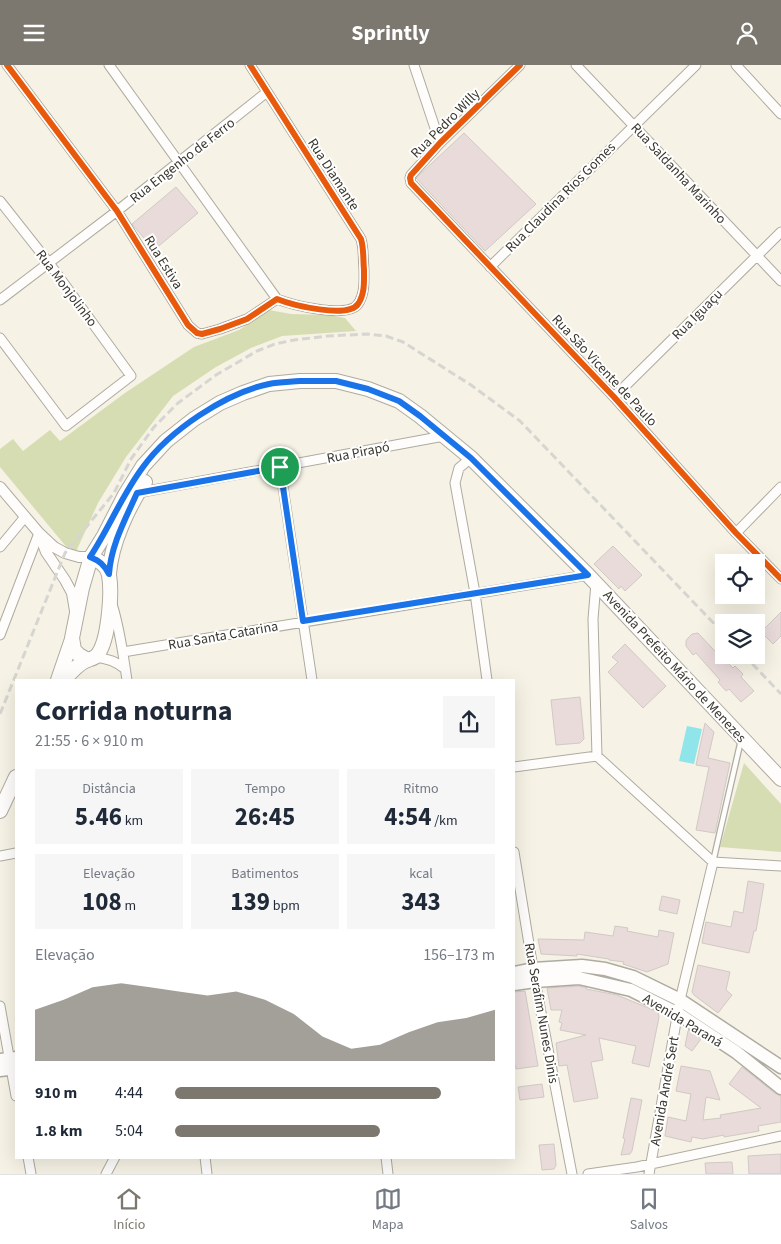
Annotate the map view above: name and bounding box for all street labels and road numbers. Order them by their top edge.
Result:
street label: Rua Pedro Willy [406,84,485,163]
street label: Rua Engenho de Ferro [126,113,239,208]
street label: Rua Saldanha Marinho [626,119,731,229]
street label: Rua Diamante [302,135,364,215]
street label: Rua Claudina Rios Gomes [501,138,620,257]
street label: Rua Estiva [139,232,188,293]
street label: Rua Monjolinho [31,246,102,331]
street label: Rua Iguaçu [668,285,728,345]
street label: Rua São Vicente de Paulo [547,310,662,431]
street label: Rua Pirapó [325,437,391,469]
street label: Avenida Prefeito Mário de Menezes [598,586,751,748]
street label: Rua Santa Catarina [167,616,280,655]
street label: Rua Serafim Nunes Dinis [519,941,563,1085]
street label: Avenida Paraná [639,989,726,1053]
street label: Avenida André Sert [645,1034,685,1148]

